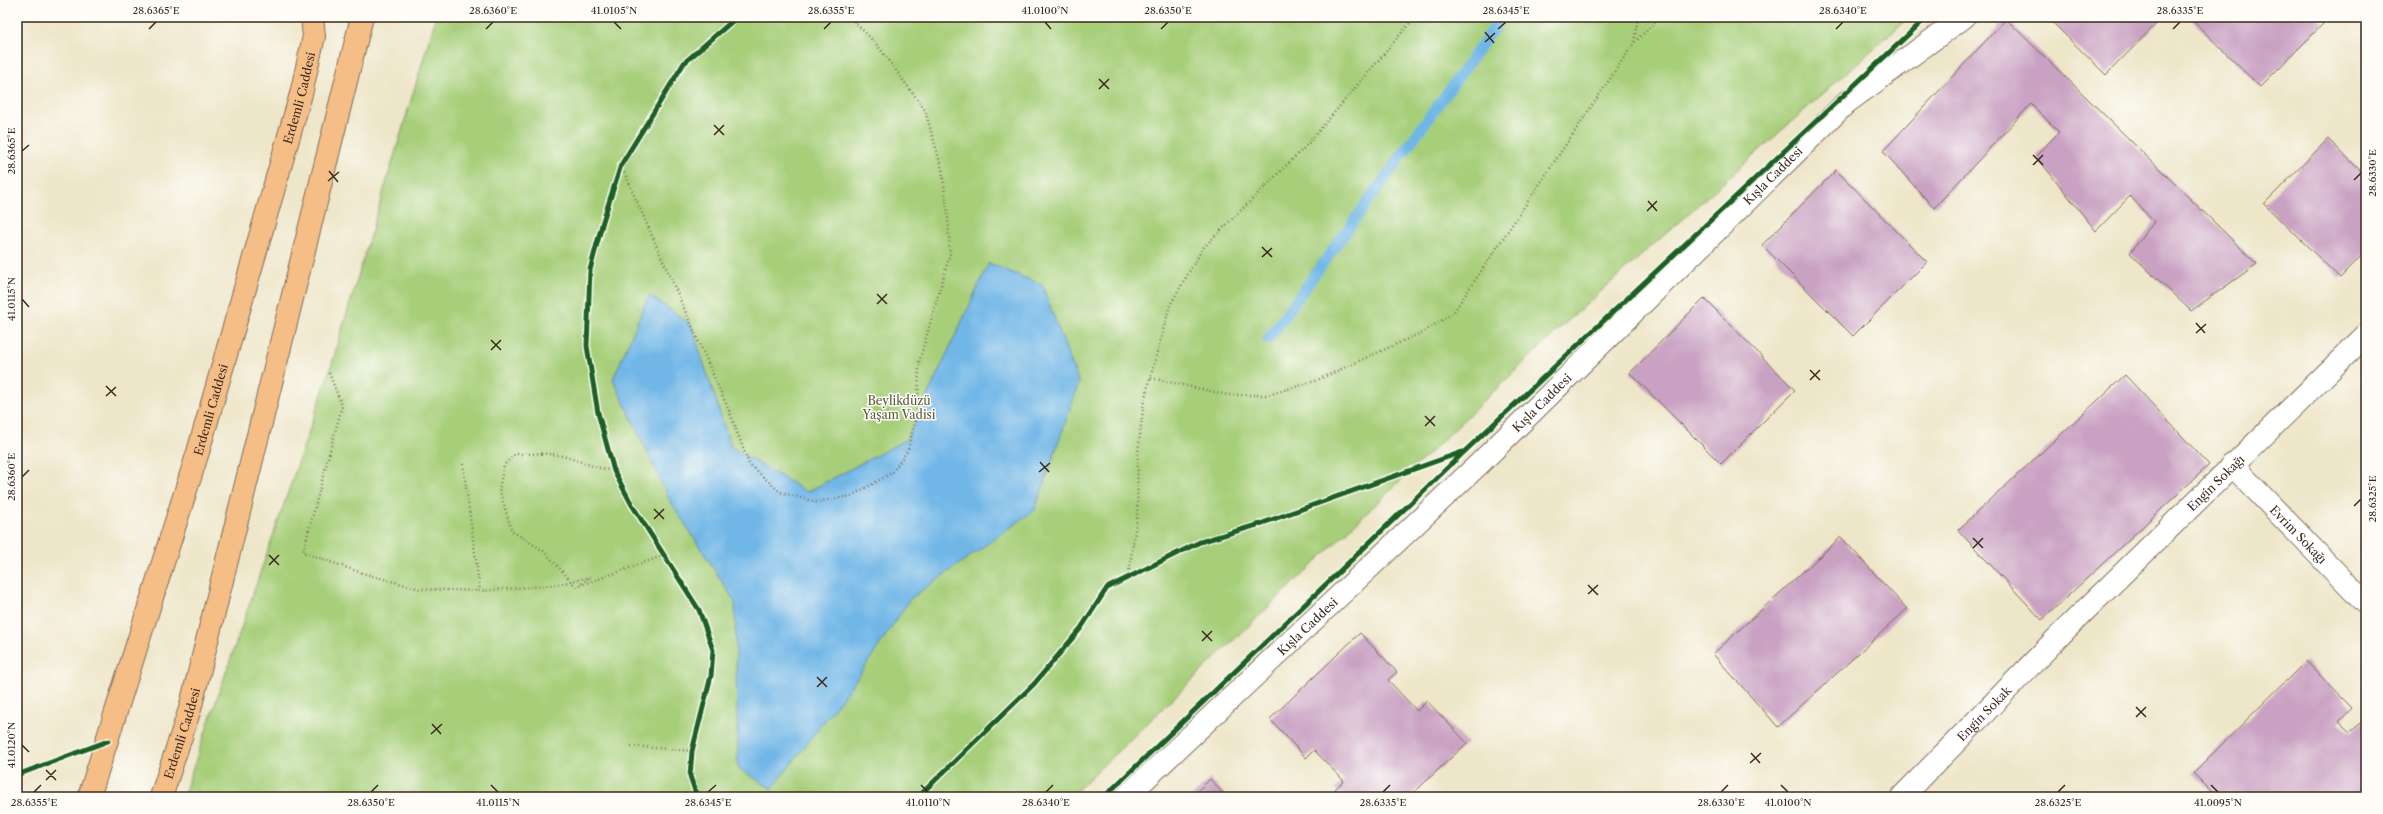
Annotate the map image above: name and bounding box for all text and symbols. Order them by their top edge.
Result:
text: 28.6365°E [132,4,180,17]
text: 28.6360°E [469,4,517,17]
text: 41.0105°N [591,4,637,17]
text: 28.6355°E [808,4,854,17]
text: 41.0100°N [1021,4,1069,17]
text: 28.6350°E [1144,4,1192,17]
text: 28.6345°E [1482,4,1530,17]
text: 28.6340°E [1819,4,1867,17]
text: 28.6335°E [2157,4,2204,17]
street label: Erdemli Caddesi [280,50,318,146]
text: 28.6365°E [5,127,18,175]
street label: Kışla Caddesi [1740,143,1805,208]
text: 28.6330°E [2366,149,2379,197]
text: 41.0115°N [5,277,18,321]
street label: Erdemli Caddesi [190,362,231,457]
street label: Kışla Caddesi [1509,370,1575,435]
park label: Beylikdüzü Yaşam Vadisi [862,393,936,422]
street label: Engin Sokağı [2184,451,2247,514]
text: 28.6360°E [5,453,18,501]
text: 28.6325°E [2366,475,2379,523]
street label: Evrim Sokağı [2267,502,2330,567]
street label: Kışla Caddesi [1274,594,1341,658]
street label: Engin Sokak [1954,682,2015,744]
street label: Erdemli Caddesi [160,686,203,781]
text: 41.0120°N [5,722,18,768]
text: 28.6355°E [11,796,57,809]
text: 28.6350°E [347,796,395,809]
text: 41.0115°N [476,796,520,809]
text: 28.6345°E [684,796,732,809]
text: 41.0110°N [905,796,951,809]
text: 28.6340°E [1022,796,1070,809]
text: 28.6335°E [1360,796,1407,809]
text: 28.6330°E [1697,796,1745,809]
text: 41.0100°N [1764,796,1812,809]
text: 28.6325°E [2034,796,2082,809]
text: 41.0095°N [2194,796,2242,809]

